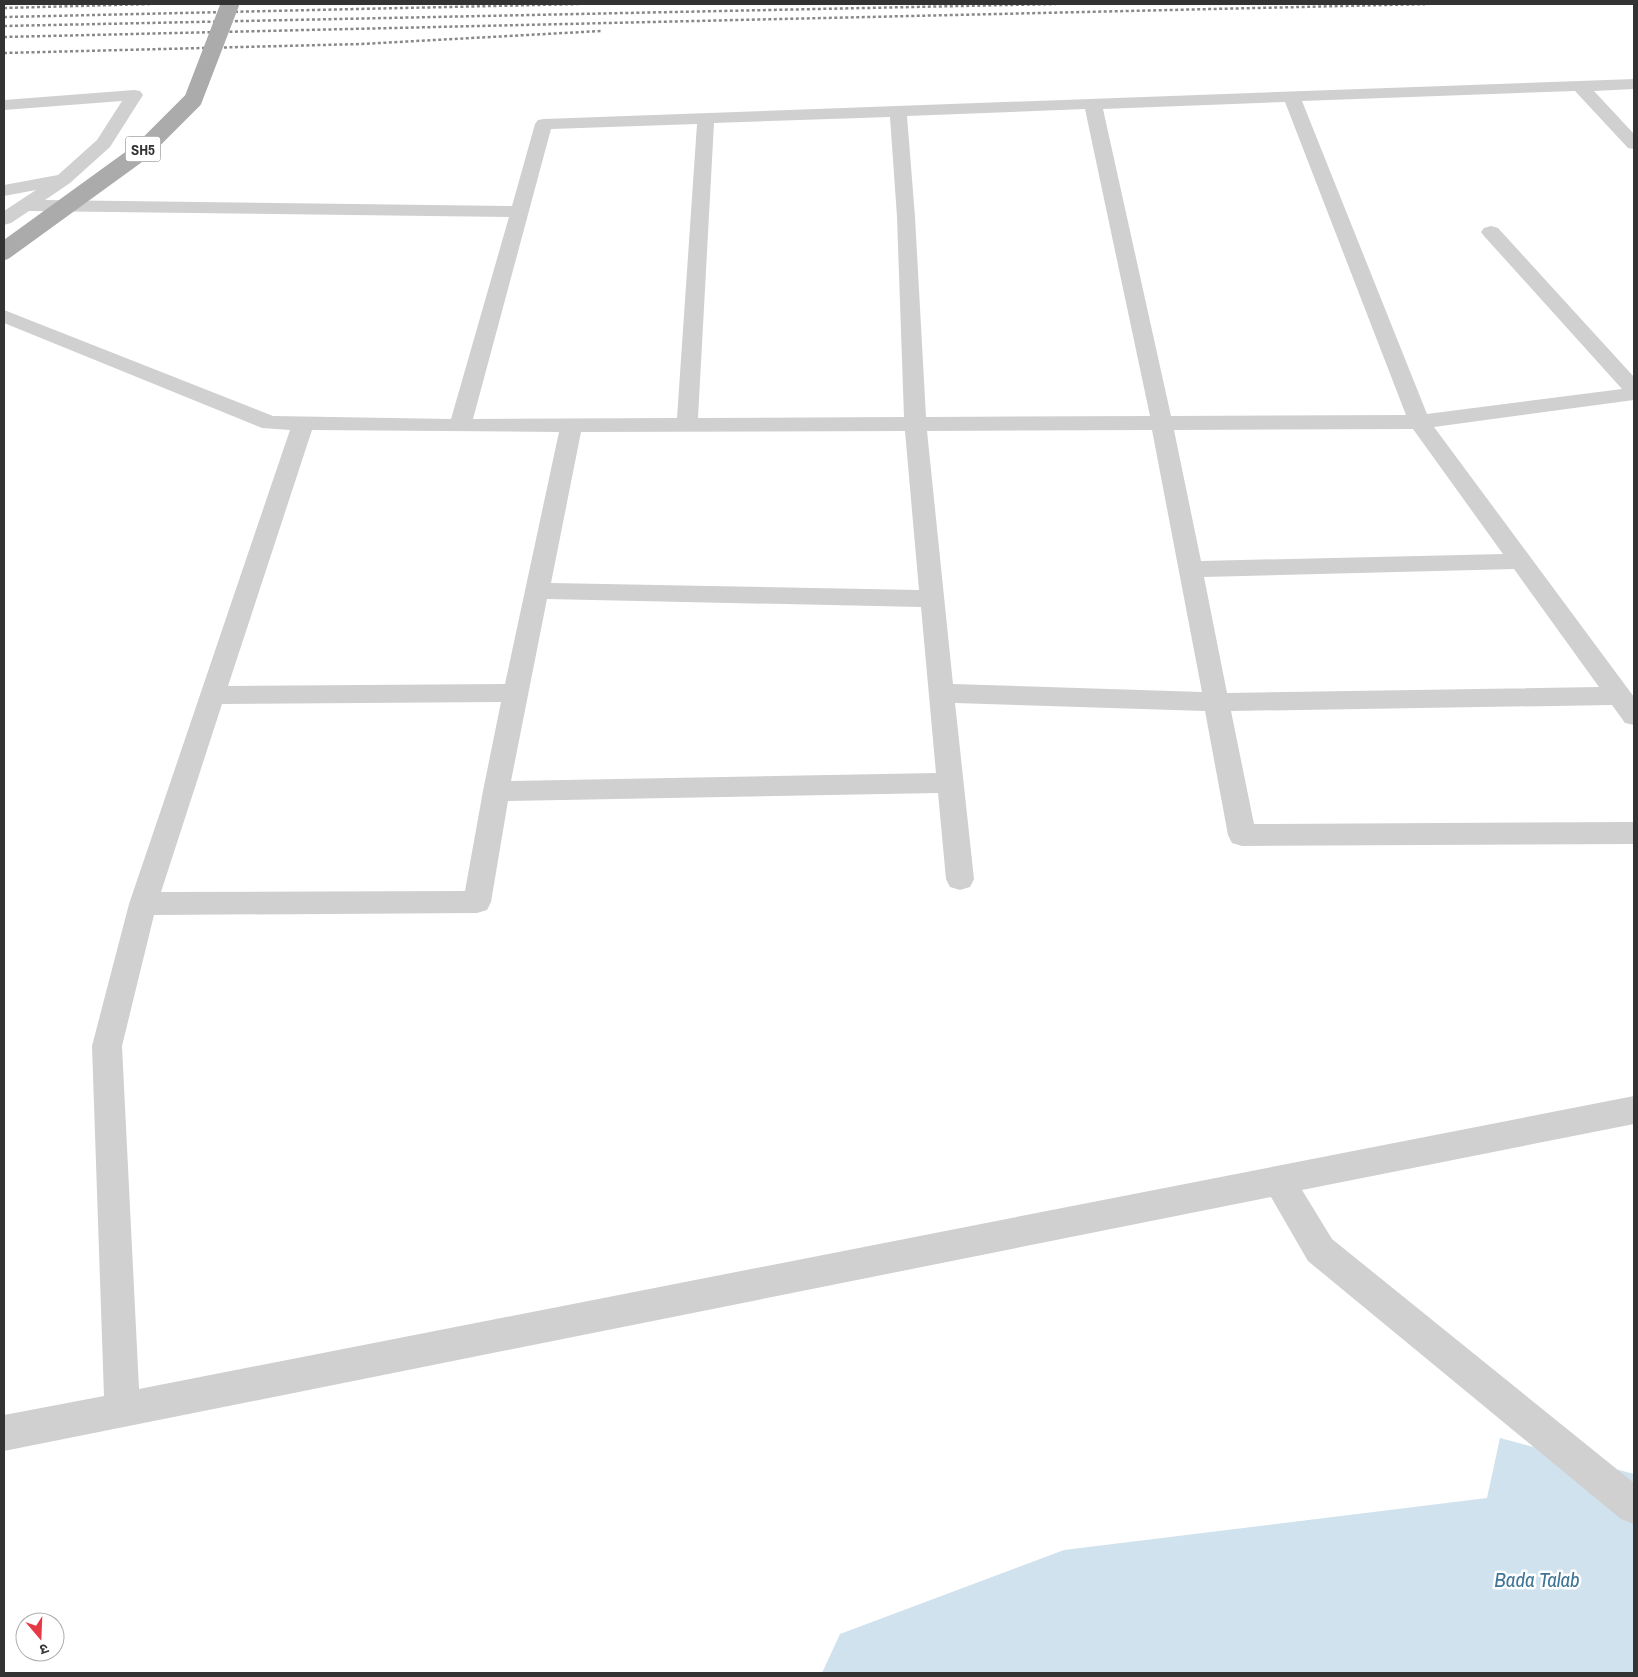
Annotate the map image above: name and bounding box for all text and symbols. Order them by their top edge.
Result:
road number: SH5 [126,136,160,162]
water label: Bada Talab [1494,1565,1580,1594]
north arrow [15,1612,65,1662]
text: उ [37,1639,51,1659]

